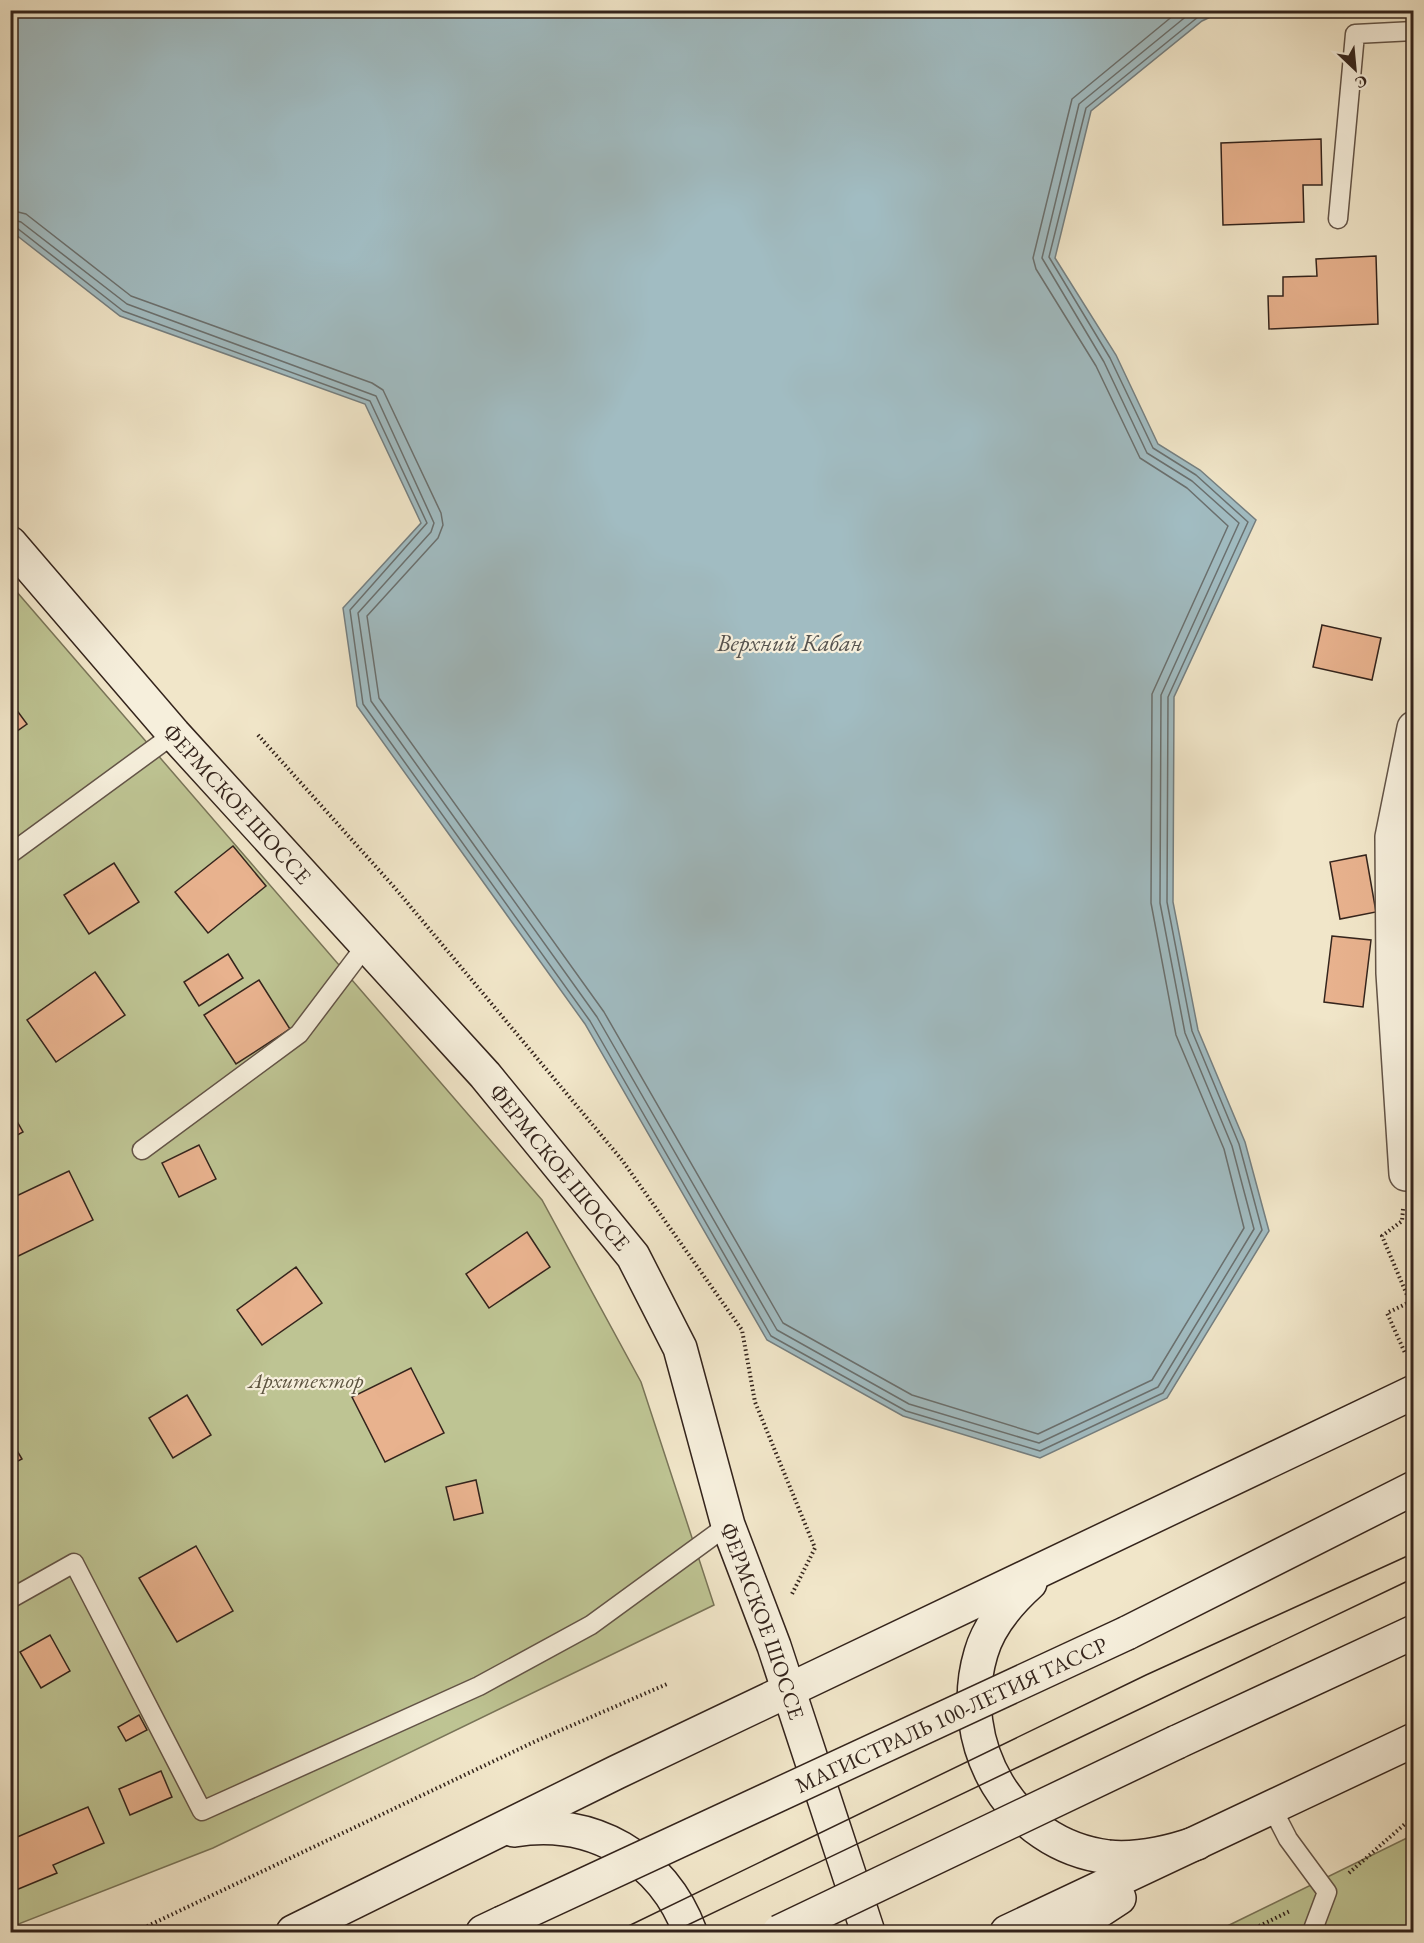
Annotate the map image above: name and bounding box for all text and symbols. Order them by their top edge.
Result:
north arrow [1325,39,1385,99]
text: С [1352,70,1371,94]
water label: Верхний Кабан [716,627,863,658]
street label: ФЕРМСКОЕ ШОССЕ [157,717,318,890]
street label: ФЕРМСКОЕ ШОССЕ [483,1078,637,1256]
park label: Архитектор [246,1366,364,1395]
street label: ФЕРМСКОЕ ШОССЕ [714,1519,812,1723]
street label: МАГИСТРАЛЬ 100-ЛЕТИЯ ТАССР [790,1630,1112,1800]

